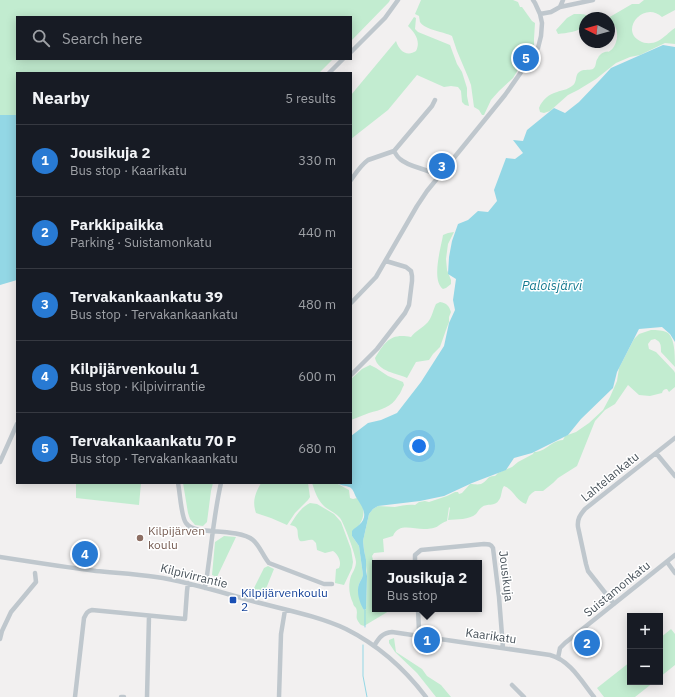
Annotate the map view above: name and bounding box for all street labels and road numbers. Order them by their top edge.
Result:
street label: Lahtelankatu [578,449,642,505]
street label: Jousikuja [496,550,517,603]
street label: Suistamonkatu [581,557,653,620]
street label: Kilpivirrantie [159,560,230,591]
street label: Kaarikatu [465,625,518,647]

